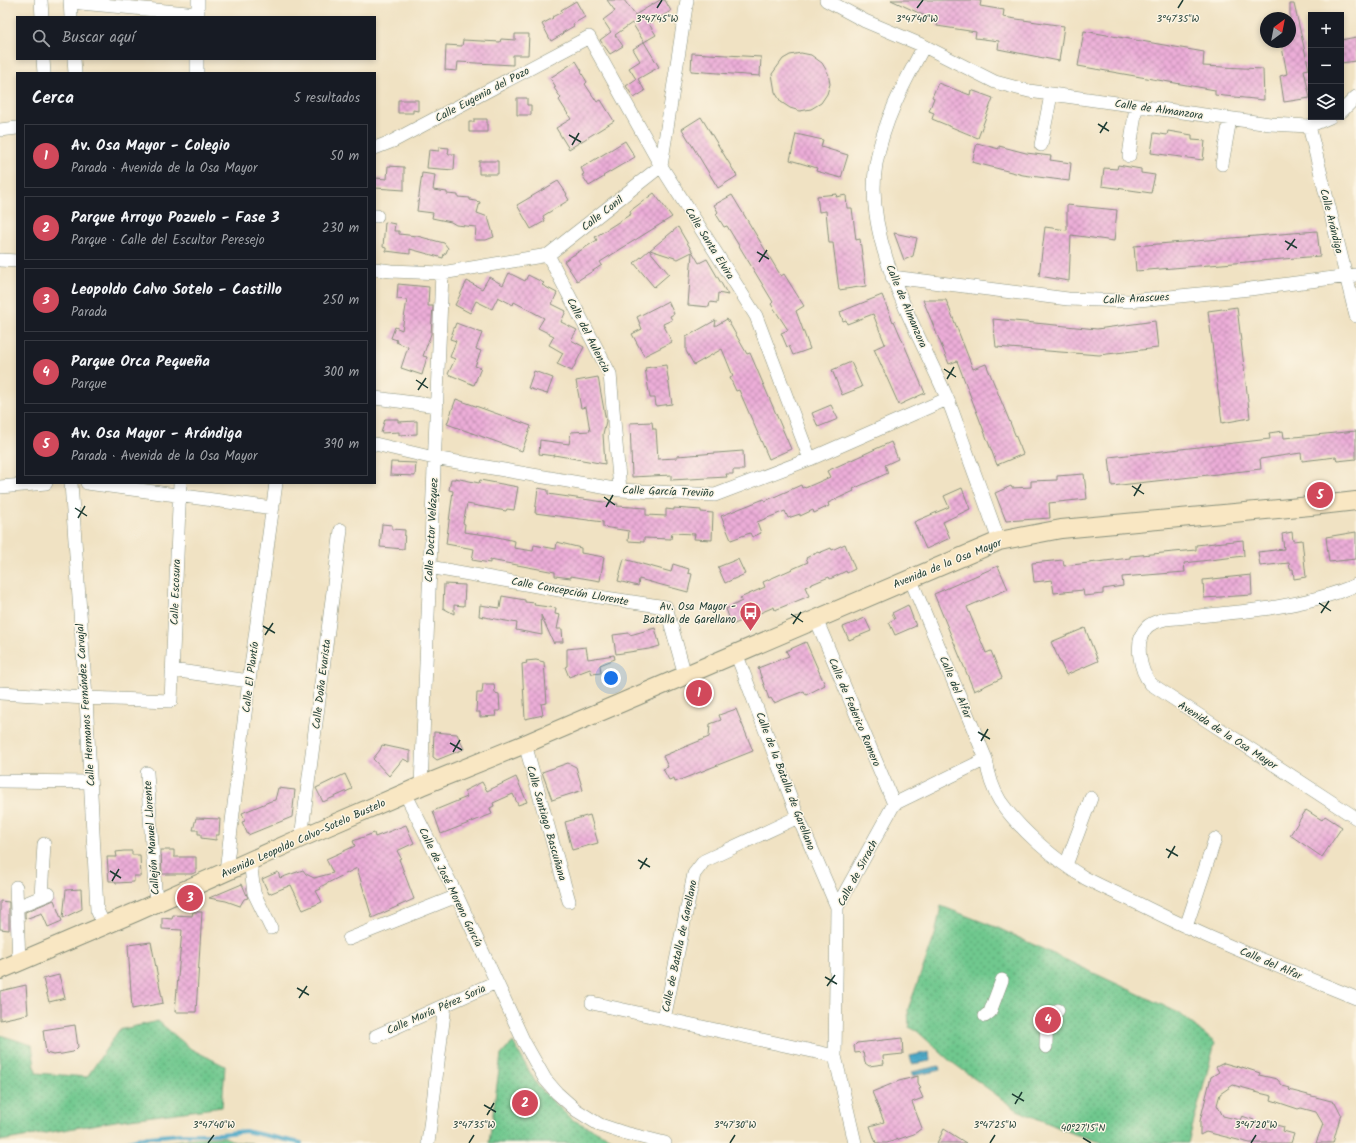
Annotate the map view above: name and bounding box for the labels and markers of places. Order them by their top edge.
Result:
pin: 5 [1307,480,1333,510]
place label: Av. Osa Mayor - Batalla de Garellano [643,598,736,629]
bus stop icon: Av. Osa Mayor - Batalla de Garellano [738,599,764,632]
pin: 1 [686,678,712,708]
pin: 3 [177,883,203,913]
pin: 4 [1035,1005,1061,1035]
pin: 2 [512,1088,538,1118]

